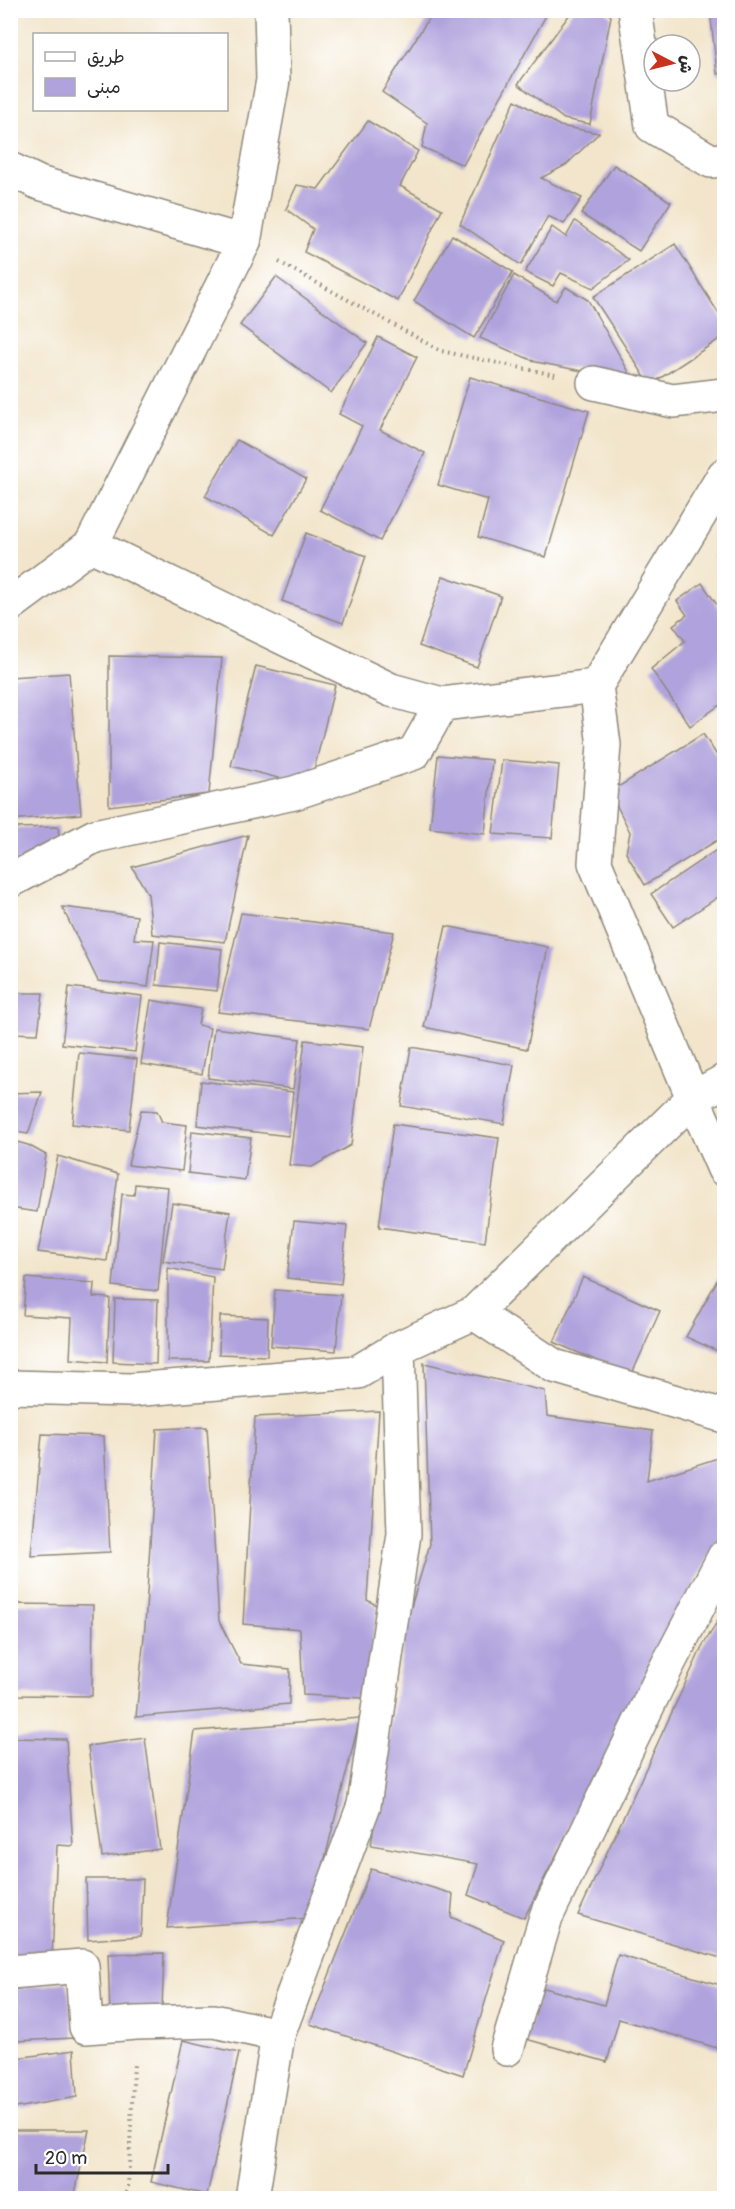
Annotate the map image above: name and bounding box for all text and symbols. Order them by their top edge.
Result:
legend [33,33,228,111]
north arrow [642,33,702,93]
text: طريق [87,46,125,69]
text: ش [675,55,697,75]
text: مبنى [87,76,121,99]
scale bar [36,2137,168,2175]
text: 20 m [45,2147,87,2170]

